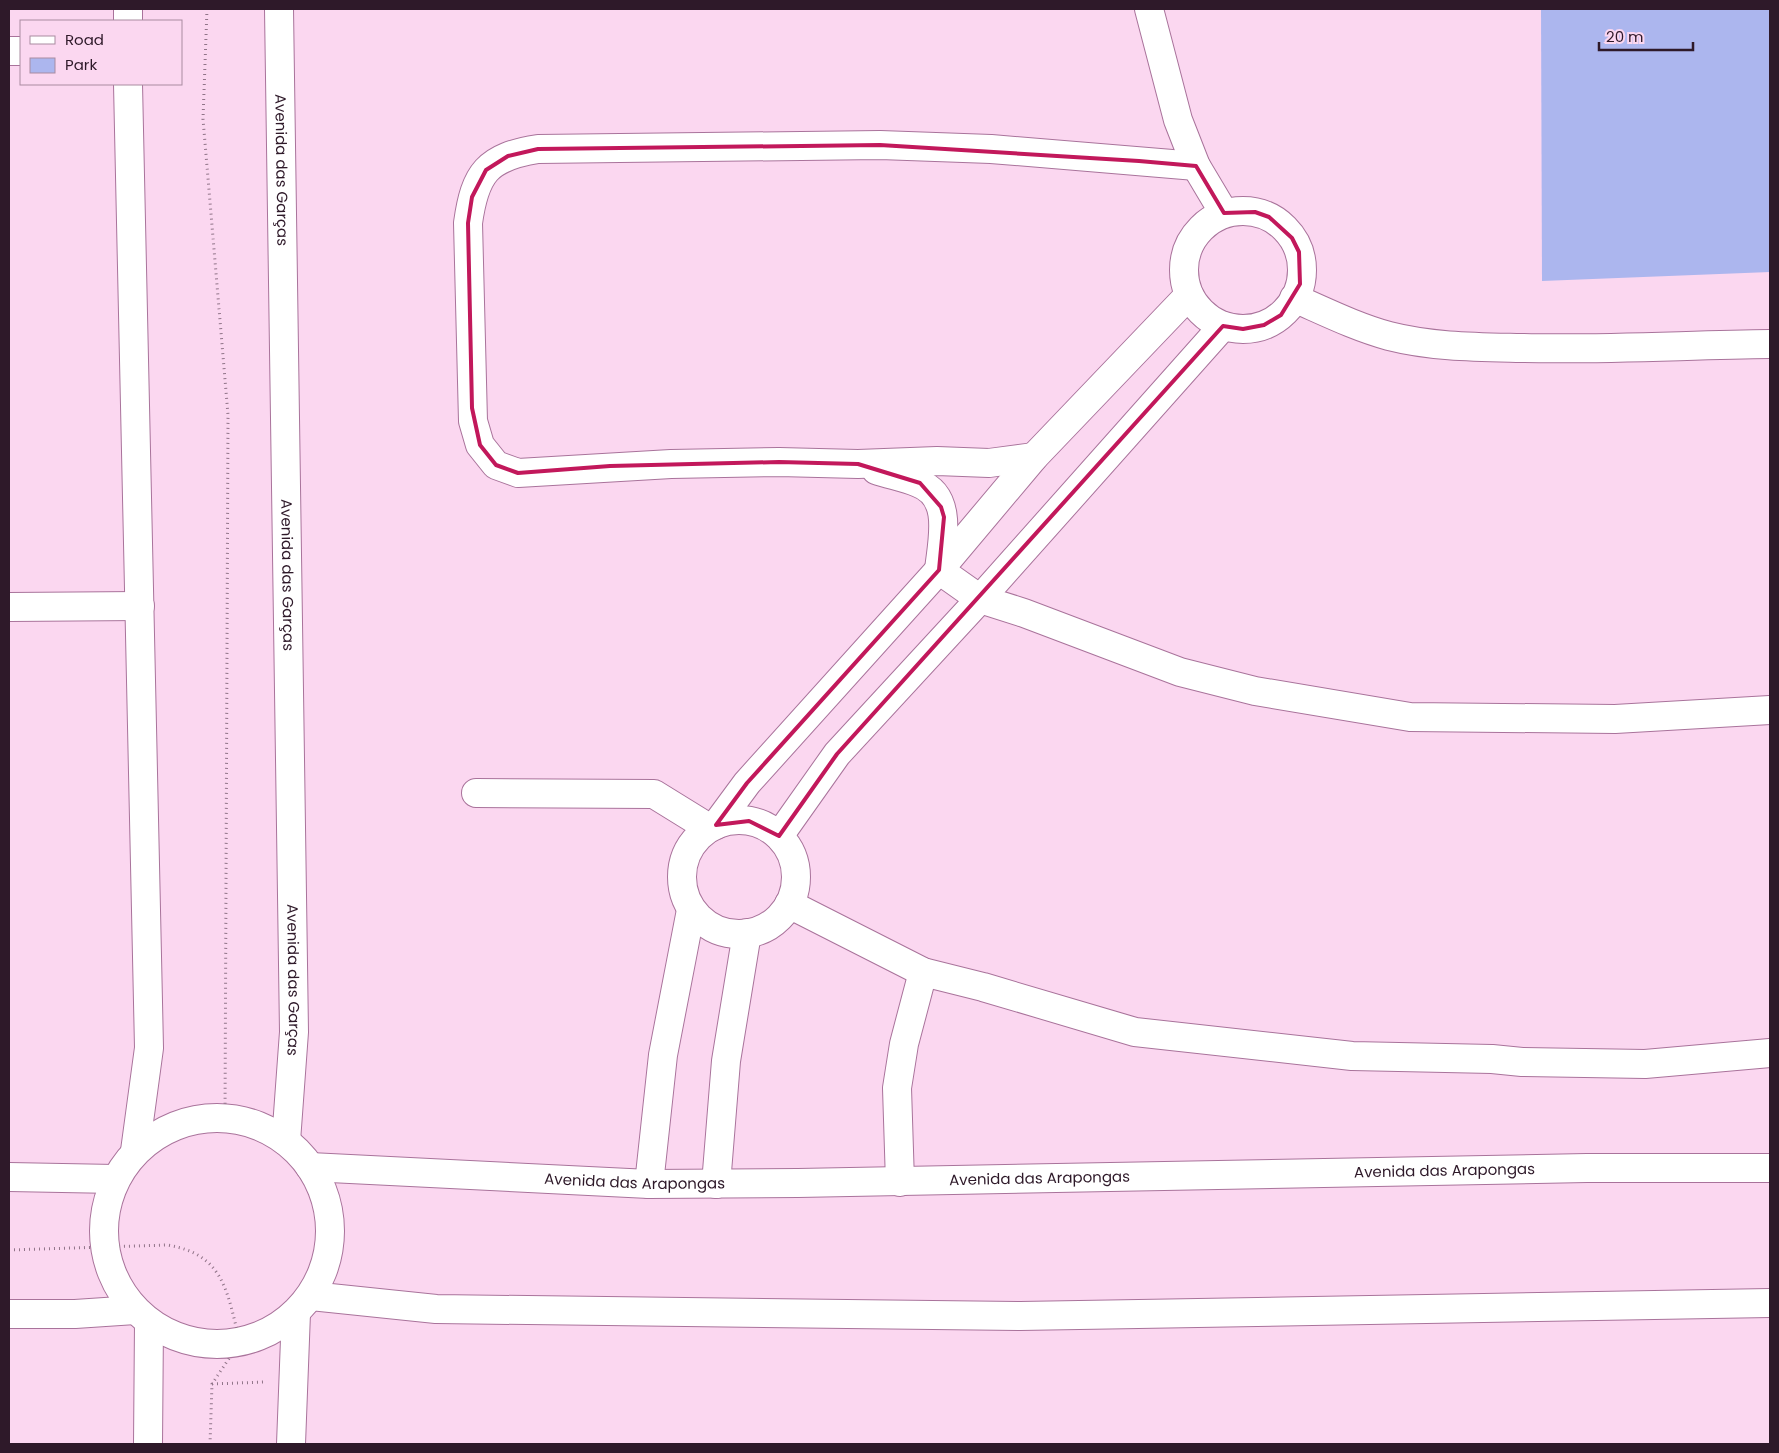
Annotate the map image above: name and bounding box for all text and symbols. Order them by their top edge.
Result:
legend [20,20,182,85]
scale bar [1599,20,1693,52]
text: 20 m [1606,26,1644,47]
text: Road [65,29,104,50]
text: Park [65,54,97,75]
street label: Avenida das Garças [270,94,293,246]
street label: Avenida das Garças [276,499,299,651]
street label: Avenida das Garças [282,904,305,1057]
street label: Avenida das Arapongas [1354,1158,1535,1182]
street label: Avenida das Arapongas [949,1166,1130,1190]
street label: Avenida das Arapongas [544,1168,725,1194]

